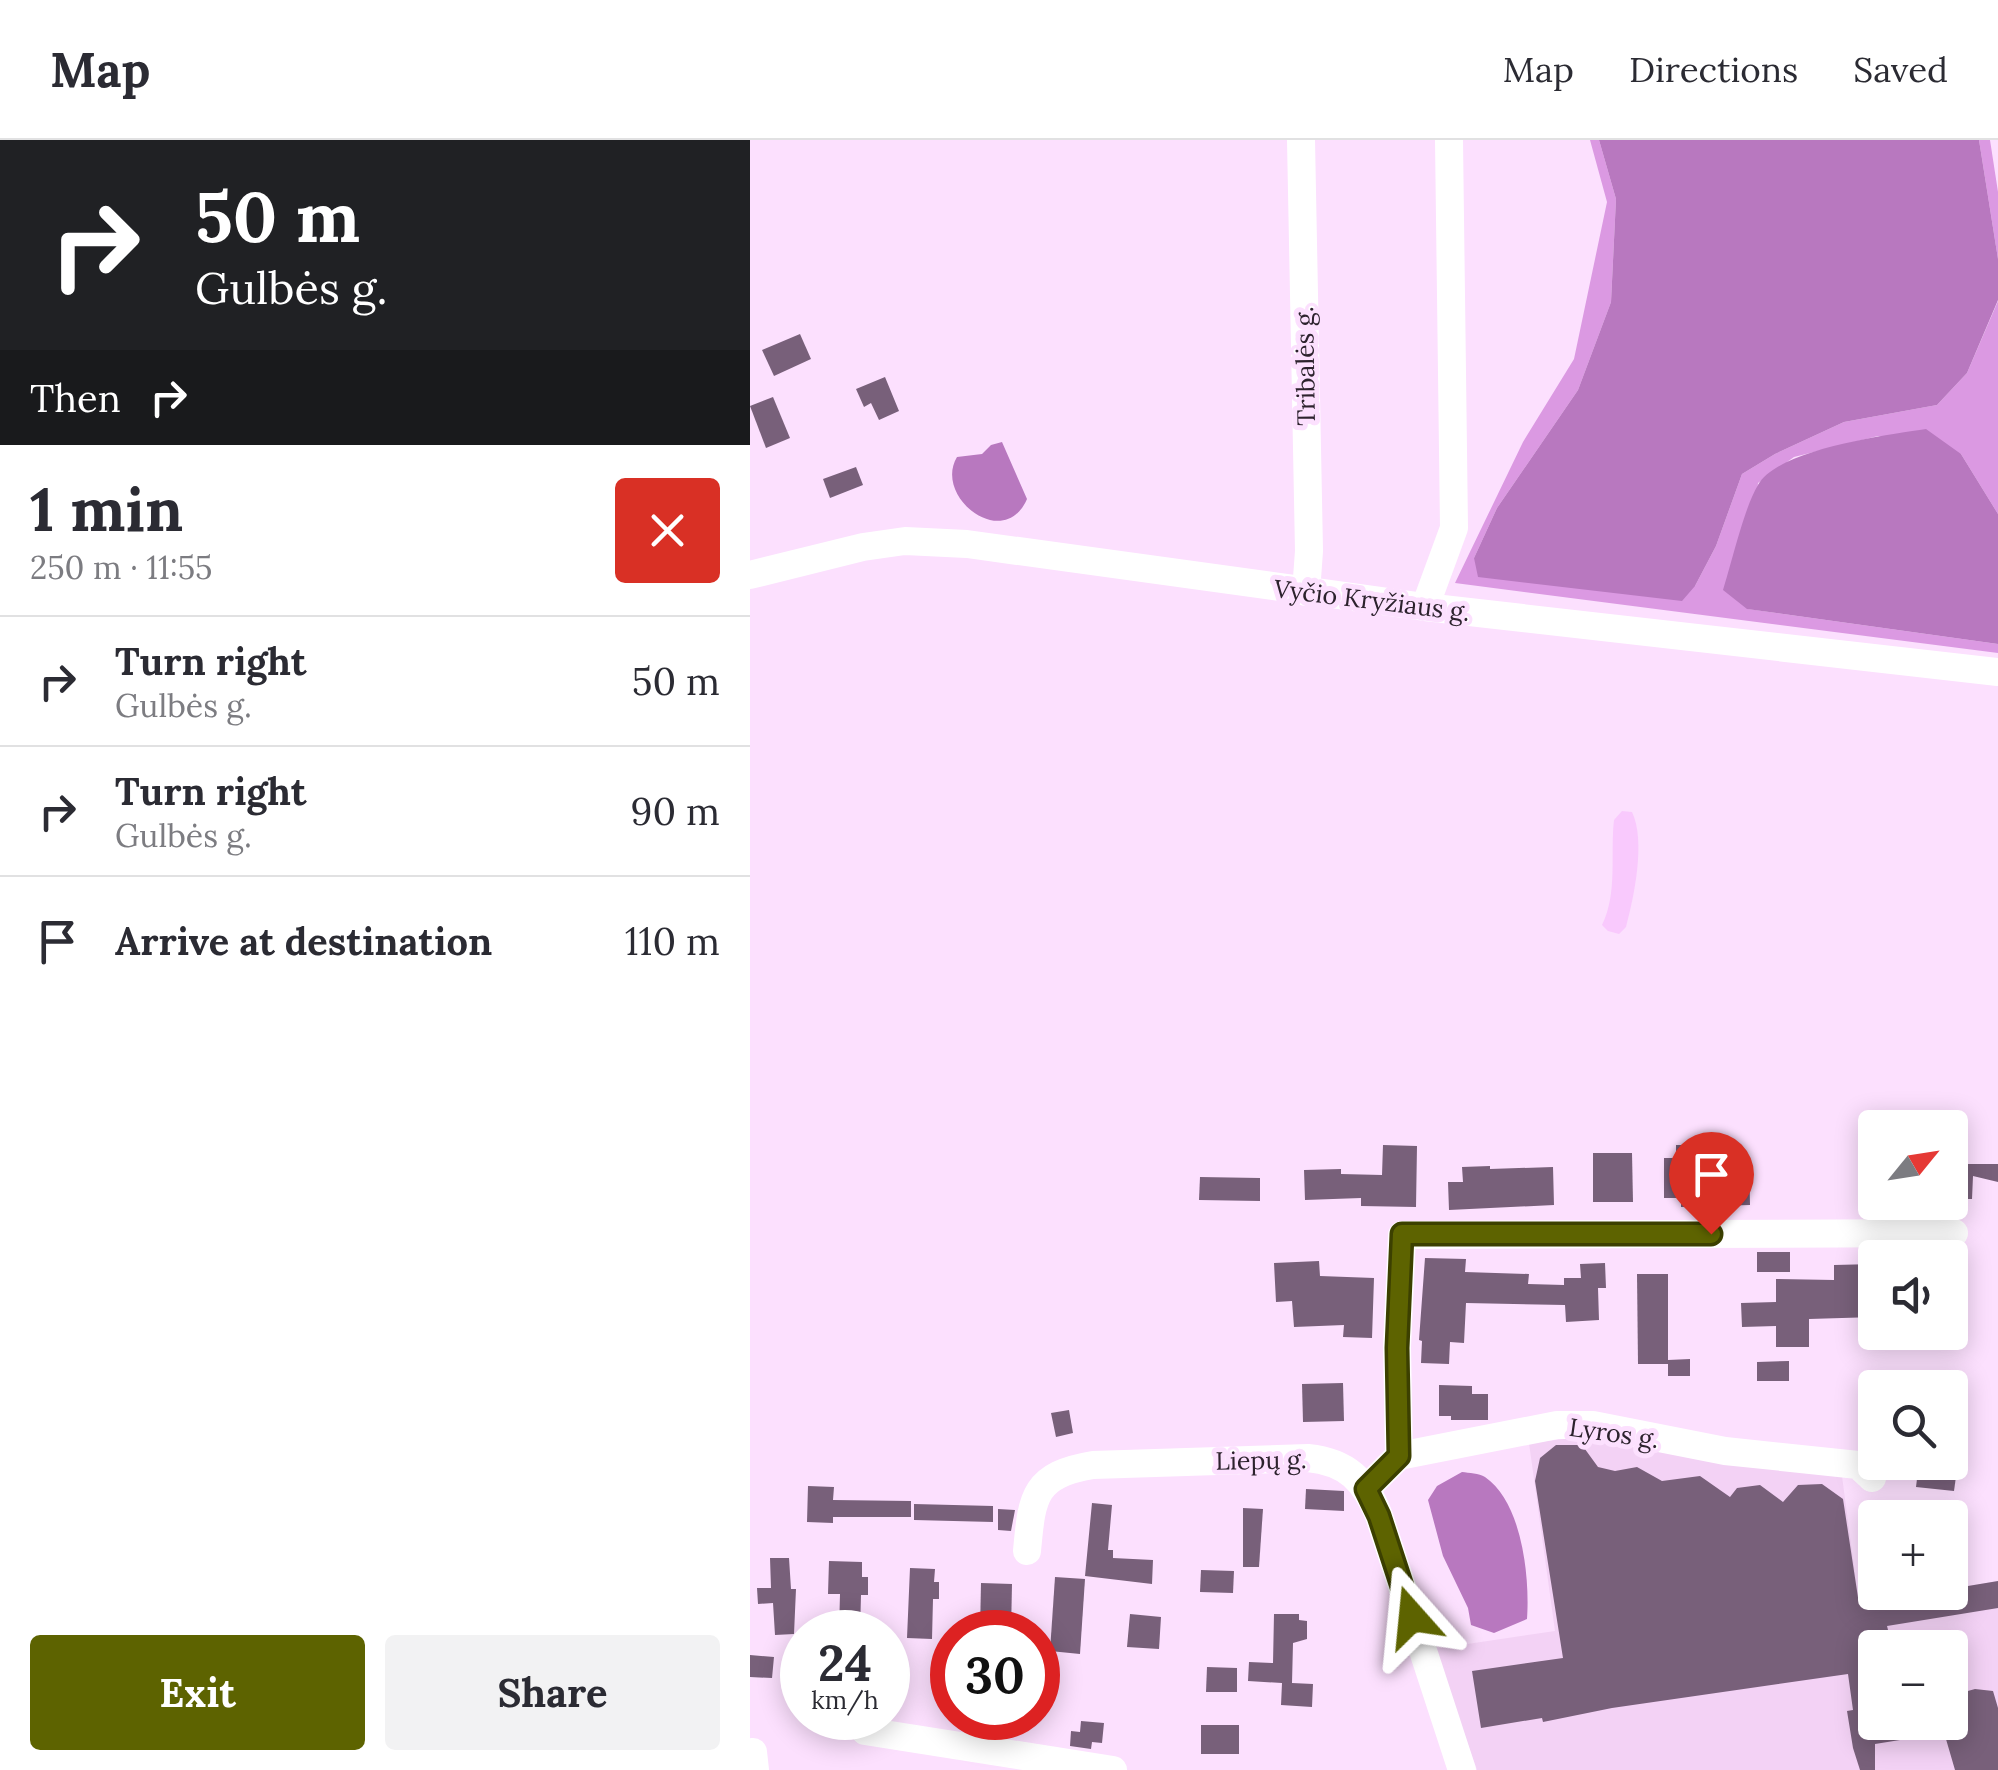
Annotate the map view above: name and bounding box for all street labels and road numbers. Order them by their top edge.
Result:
street label: Tribalės g. [1288,306,1322,426]
street label: Vyčio Kryžiaus g. [1271,572,1472,628]
street label: Lyros g. [1567,1411,1661,1455]
street label: Liepų g. [1215,1443,1307,1477]

